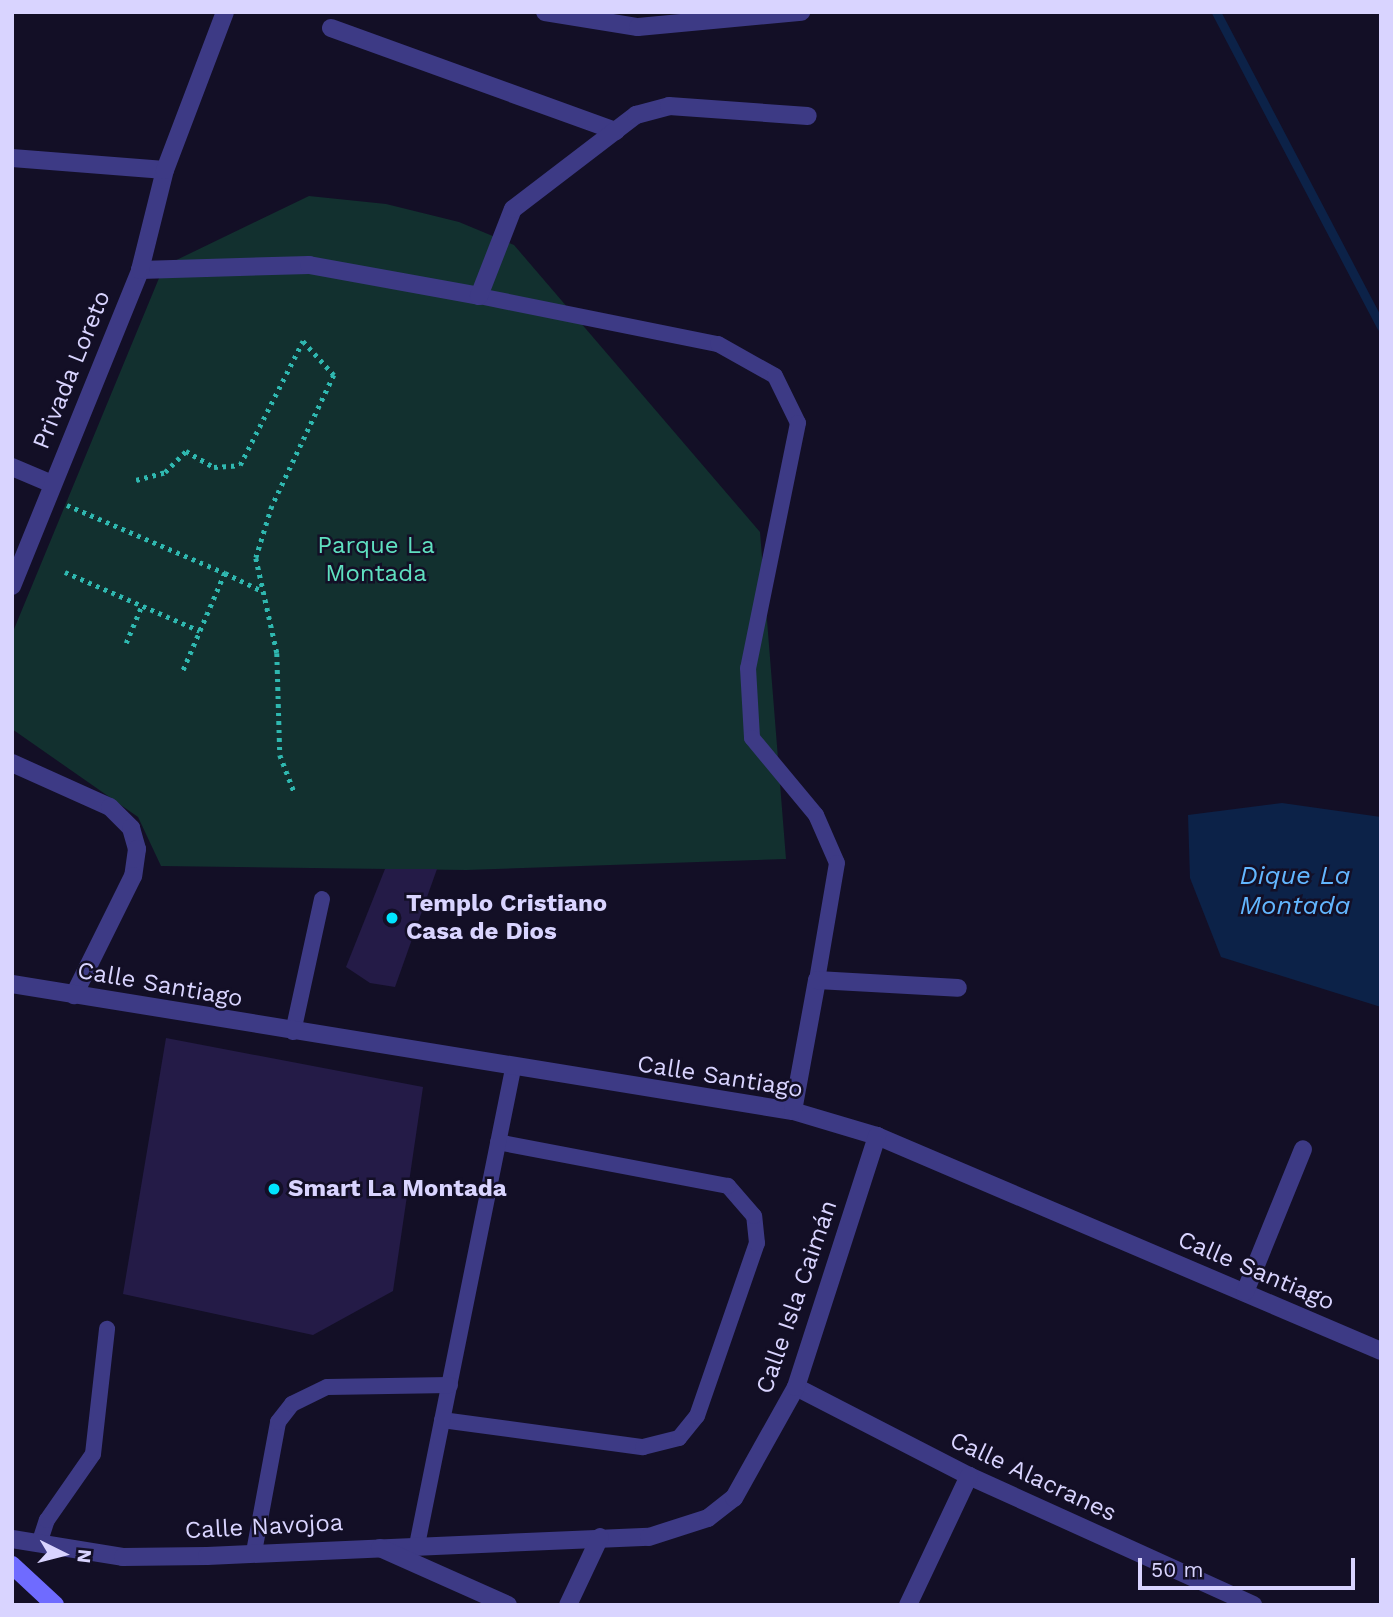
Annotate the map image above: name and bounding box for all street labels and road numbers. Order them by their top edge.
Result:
street label: Privada Loreto [27,286,117,454]
street label: Calle Santiago [75,956,245,1014]
street label: Calle Santiago [635,1050,805,1104]
street label: Calle Isla Caimán [750,1196,844,1398]
street label: Calle Santiago [1173,1225,1339,1317]
street label: Calle Alacranes [945,1426,1121,1528]
street label: Calle Navojoa [184,1508,344,1546]

